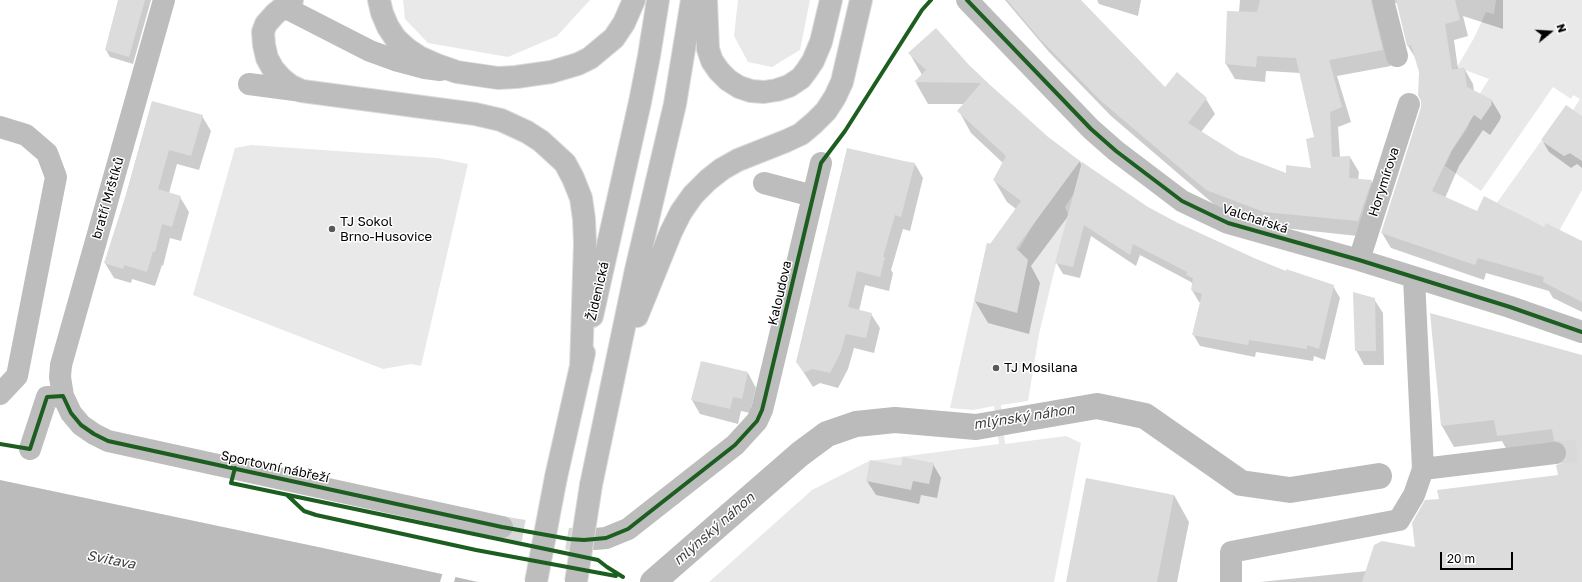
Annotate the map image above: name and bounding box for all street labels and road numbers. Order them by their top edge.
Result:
street label: Horymírova [1365,145,1403,219]
street label: bratří Mrštíků [89,155,127,241]
street label: Valchařská [1220,201,1290,237]
street label: Kaloudova [765,259,795,327]
street label: Židenická [584,260,612,322]
street label: Sportovní nábřeží [219,448,331,486]

